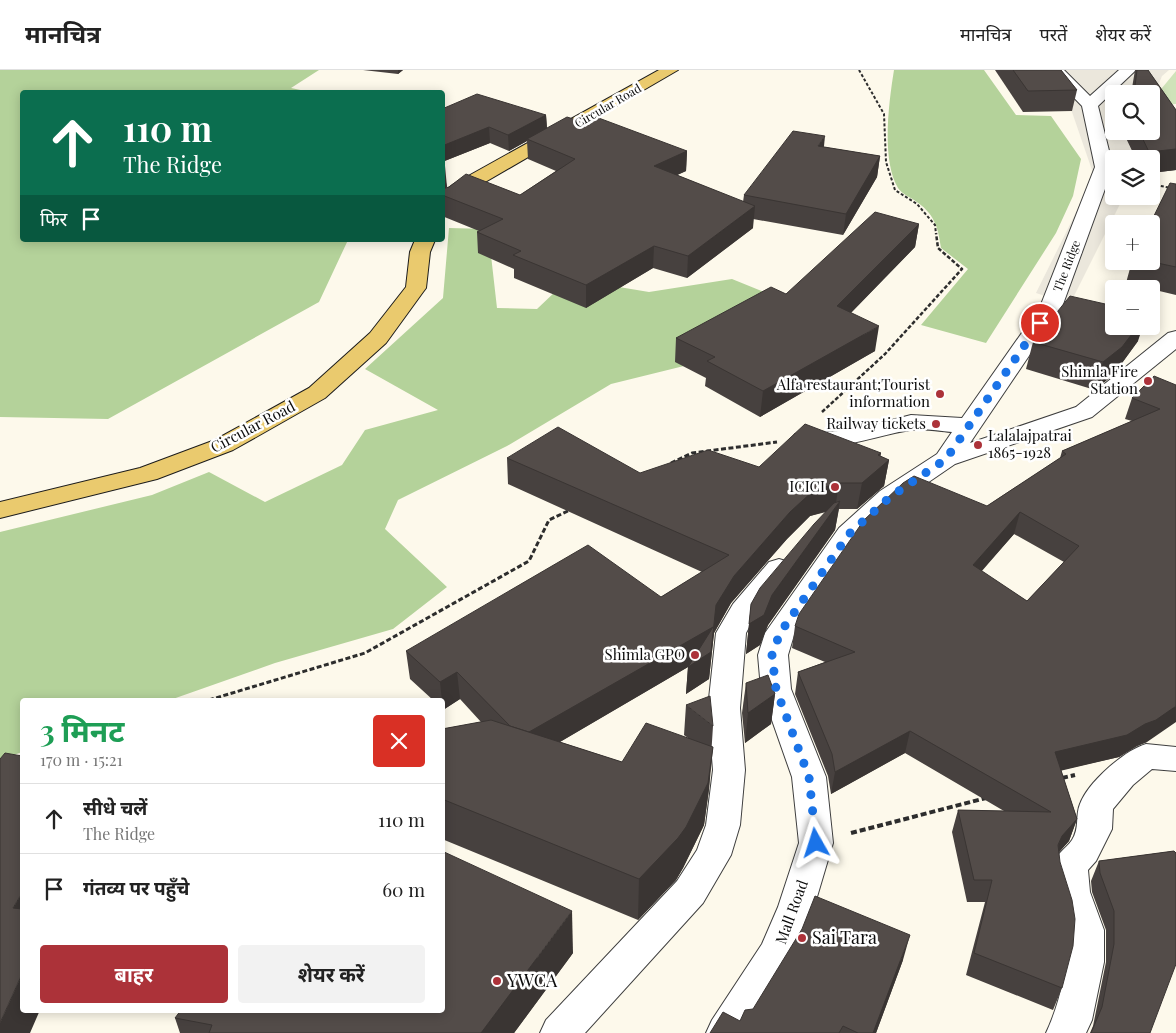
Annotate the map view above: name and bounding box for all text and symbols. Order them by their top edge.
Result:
text: मानचित्र [25,17,101,49]
text: मानचित्र [960,22,1011,46]
text: परतें [1039,22,1067,46]
text: शेयर करें [1095,22,1151,46]
street label: Circular Road [571,80,644,131]
map controls [1105,85,1160,335]
button: search [1105,85,1160,140]
text: 110 m [123,104,212,151]
icon: ahead [40,110,105,175]
text: The Ridge [123,149,222,179]
button: layers [1105,150,1160,205]
text: फिर [40,205,67,231]
icon: arrive [77,205,105,233]
button: + [1105,215,1160,270]
street label: The Ridge [1049,238,1083,294]
button: − [1105,280,1160,335]
pin [1019,302,1061,344]
icon: arrive [1026,309,1054,337]
place label: Shimla Fire Station [1061,361,1138,398]
place label: Alfa restaurant;Tourist information [776,374,931,411]
marker: Shimla Fire Station [1142,375,1154,387]
marker: Alfa restaurant;Tourist information [934,388,946,400]
street label: Circular Road [207,395,299,457]
place label: Railway tickets [826,413,926,433]
marker: Railway tickets [930,418,942,430]
place label: Lalalajpatrai 1865-1928 [988,425,1072,462]
marker: Lalalajpatrai 1865-1928 [972,439,984,451]
place label: ICICI [789,476,825,496]
marker: ICICI [829,481,841,493]
place label: Shimla GPO [605,644,685,664]
marker: Shimla GPO [689,649,701,661]
text: 3 मिनट [40,710,124,750]
button: close [373,715,425,767]
text: 170 m · 15:21 [40,749,123,770]
text: सीधे चलें [83,794,147,820]
icon: ahead [40,805,68,833]
text: 110 m [378,806,425,832]
position arrow [789,816,841,868]
text: The Ridge [83,823,155,844]
text: गंतव्य पर पहुँचे [83,874,190,900]
icon: arrive [40,875,68,903]
text: 60 m [382,876,425,902]
street label: Mall Road [770,877,812,947]
place label: Sai Tara [812,925,877,949]
marker: Sai Tara [796,932,808,944]
button: बाहर [40,945,228,1003]
button: शेयर करें [238,945,425,1003]
place label: YWCA [506,968,558,992]
marker: YWCA [491,975,503,987]

